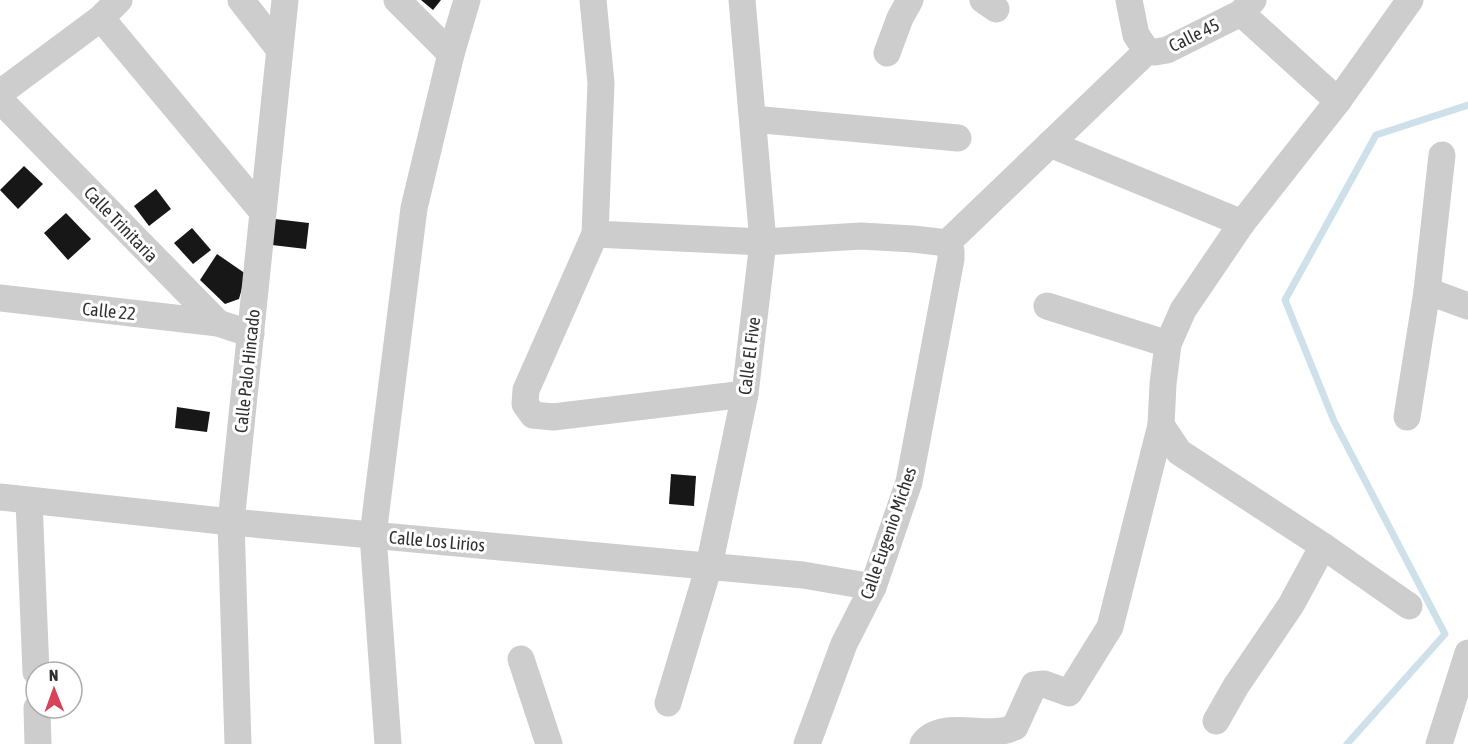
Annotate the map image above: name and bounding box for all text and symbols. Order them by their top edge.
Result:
street label: Calle 45 [1165,14,1223,56]
street label: Calle Trinitaria [80,182,162,266]
street label: Calle 22 [81,298,137,324]
street label: Calle Palo Hincado [230,308,264,434]
street label: Calle El Five [734,316,764,396]
street label: Calle Eugenio Miches [856,464,920,602]
street label: Calle Los Lirios [388,526,486,556]
north arrow [24,660,84,720]
text: N [49,666,59,684]

